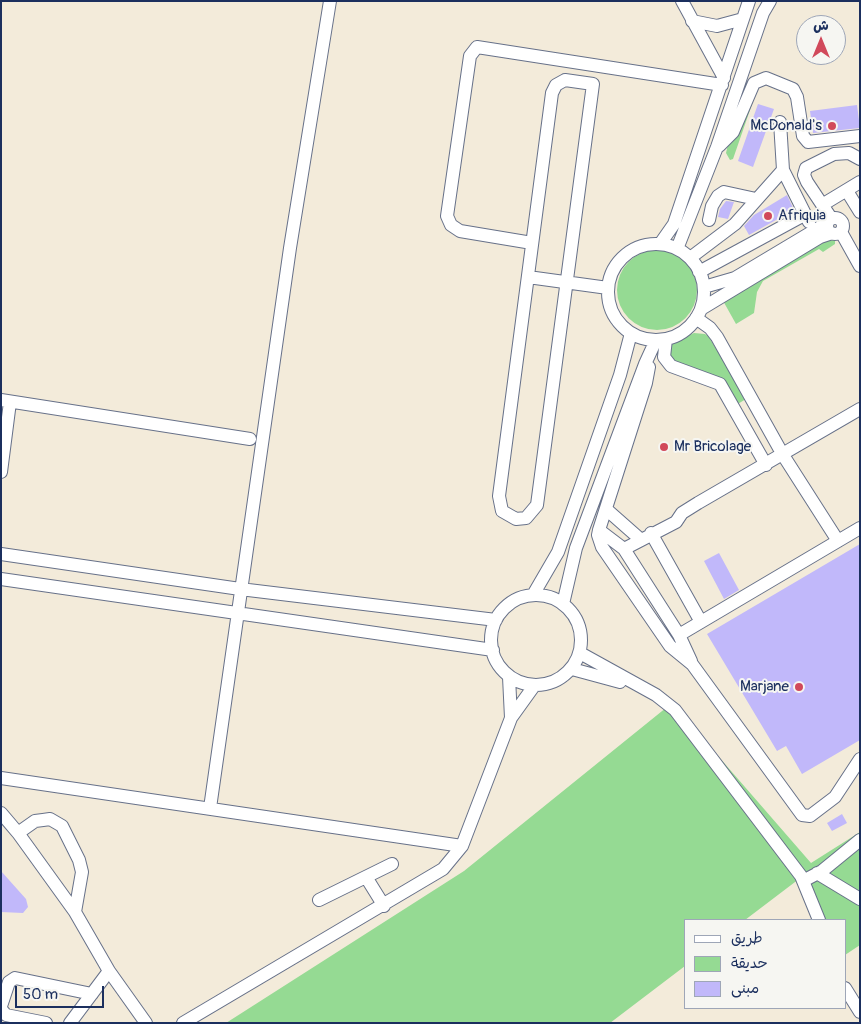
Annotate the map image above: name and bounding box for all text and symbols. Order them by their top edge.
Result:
north arrow [796,15,846,65]
text: ش [813,17,829,34]
place label: McDonald's [750,117,822,135]
marker: McDonald's [826,120,838,132]
place label: Afriquia [778,207,826,225]
marker: Afriquia [762,210,774,222]
place label: Mr Bricolage [674,438,751,456]
marker: Mr Bricolage [658,441,670,453]
place label: Marjane [740,678,789,696]
marker: Marjane [793,681,805,693]
legend [684,919,846,1009]
text: طريق [731,929,763,948]
text: حديقة [731,954,768,973]
scale bar [18,976,106,1008]
text: مبنى [731,979,759,998]
text: 50 m [23,985,58,1004]

